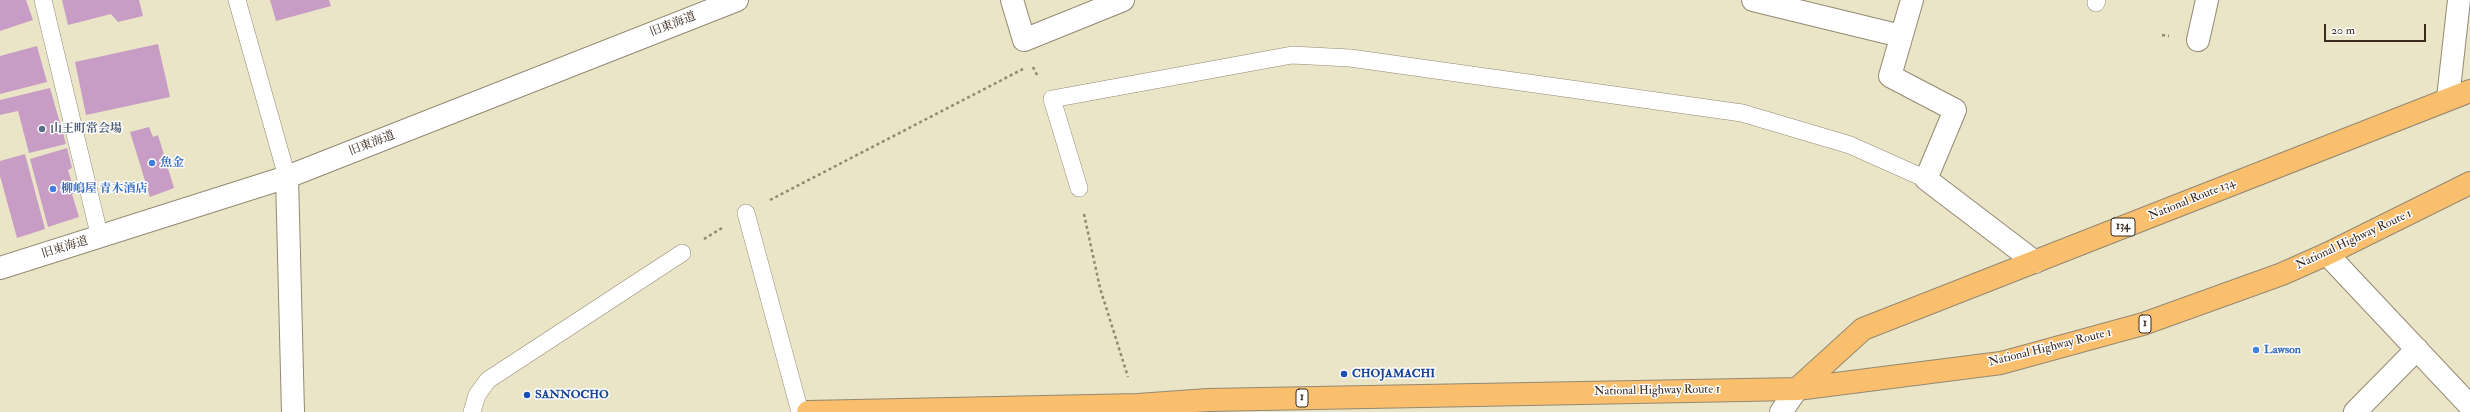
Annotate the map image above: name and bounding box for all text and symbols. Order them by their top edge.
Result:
street label: 旧東海道 [648,10,698,40]
scale bar [2326,16,2428,42]
text: 20 m [2331,23,2355,38]
place label: 山王町常会場 [50,122,122,136]
marker: 山王町常会場 [37,124,47,134]
street label: 旧東海道 [347,129,397,159]
place label: 魚金 [160,156,184,170]
marker: 魚金 [147,158,157,168]
street label: National Route 134 [2147,176,2237,224]
place label: 柳嶋屋 青木酒店 [61,182,148,196]
marker: 柳嶋屋 青木酒店 [48,184,58,194]
street label: National Highway Route 1 [2294,207,2414,273]
road number: 134 [2111,218,2135,236]
street label: 旧東海道 [40,234,90,262]
road number: 1 [2139,315,2151,333]
street label: National Highway Route 1 [1987,326,2113,370]
place label: Lawson [2264,343,2301,357]
marker: Lawson [2251,345,2261,355]
place label: CHOJAMACHI [1352,367,1435,381]
marker: CHOJAMACHI [1339,369,1349,379]
street label: National Highway Route 1 [1594,383,1720,399]
place label: SANNOCHO [535,388,609,402]
road number: 1 [1296,389,1308,407]
marker: SANNOCHO [522,390,532,400]

